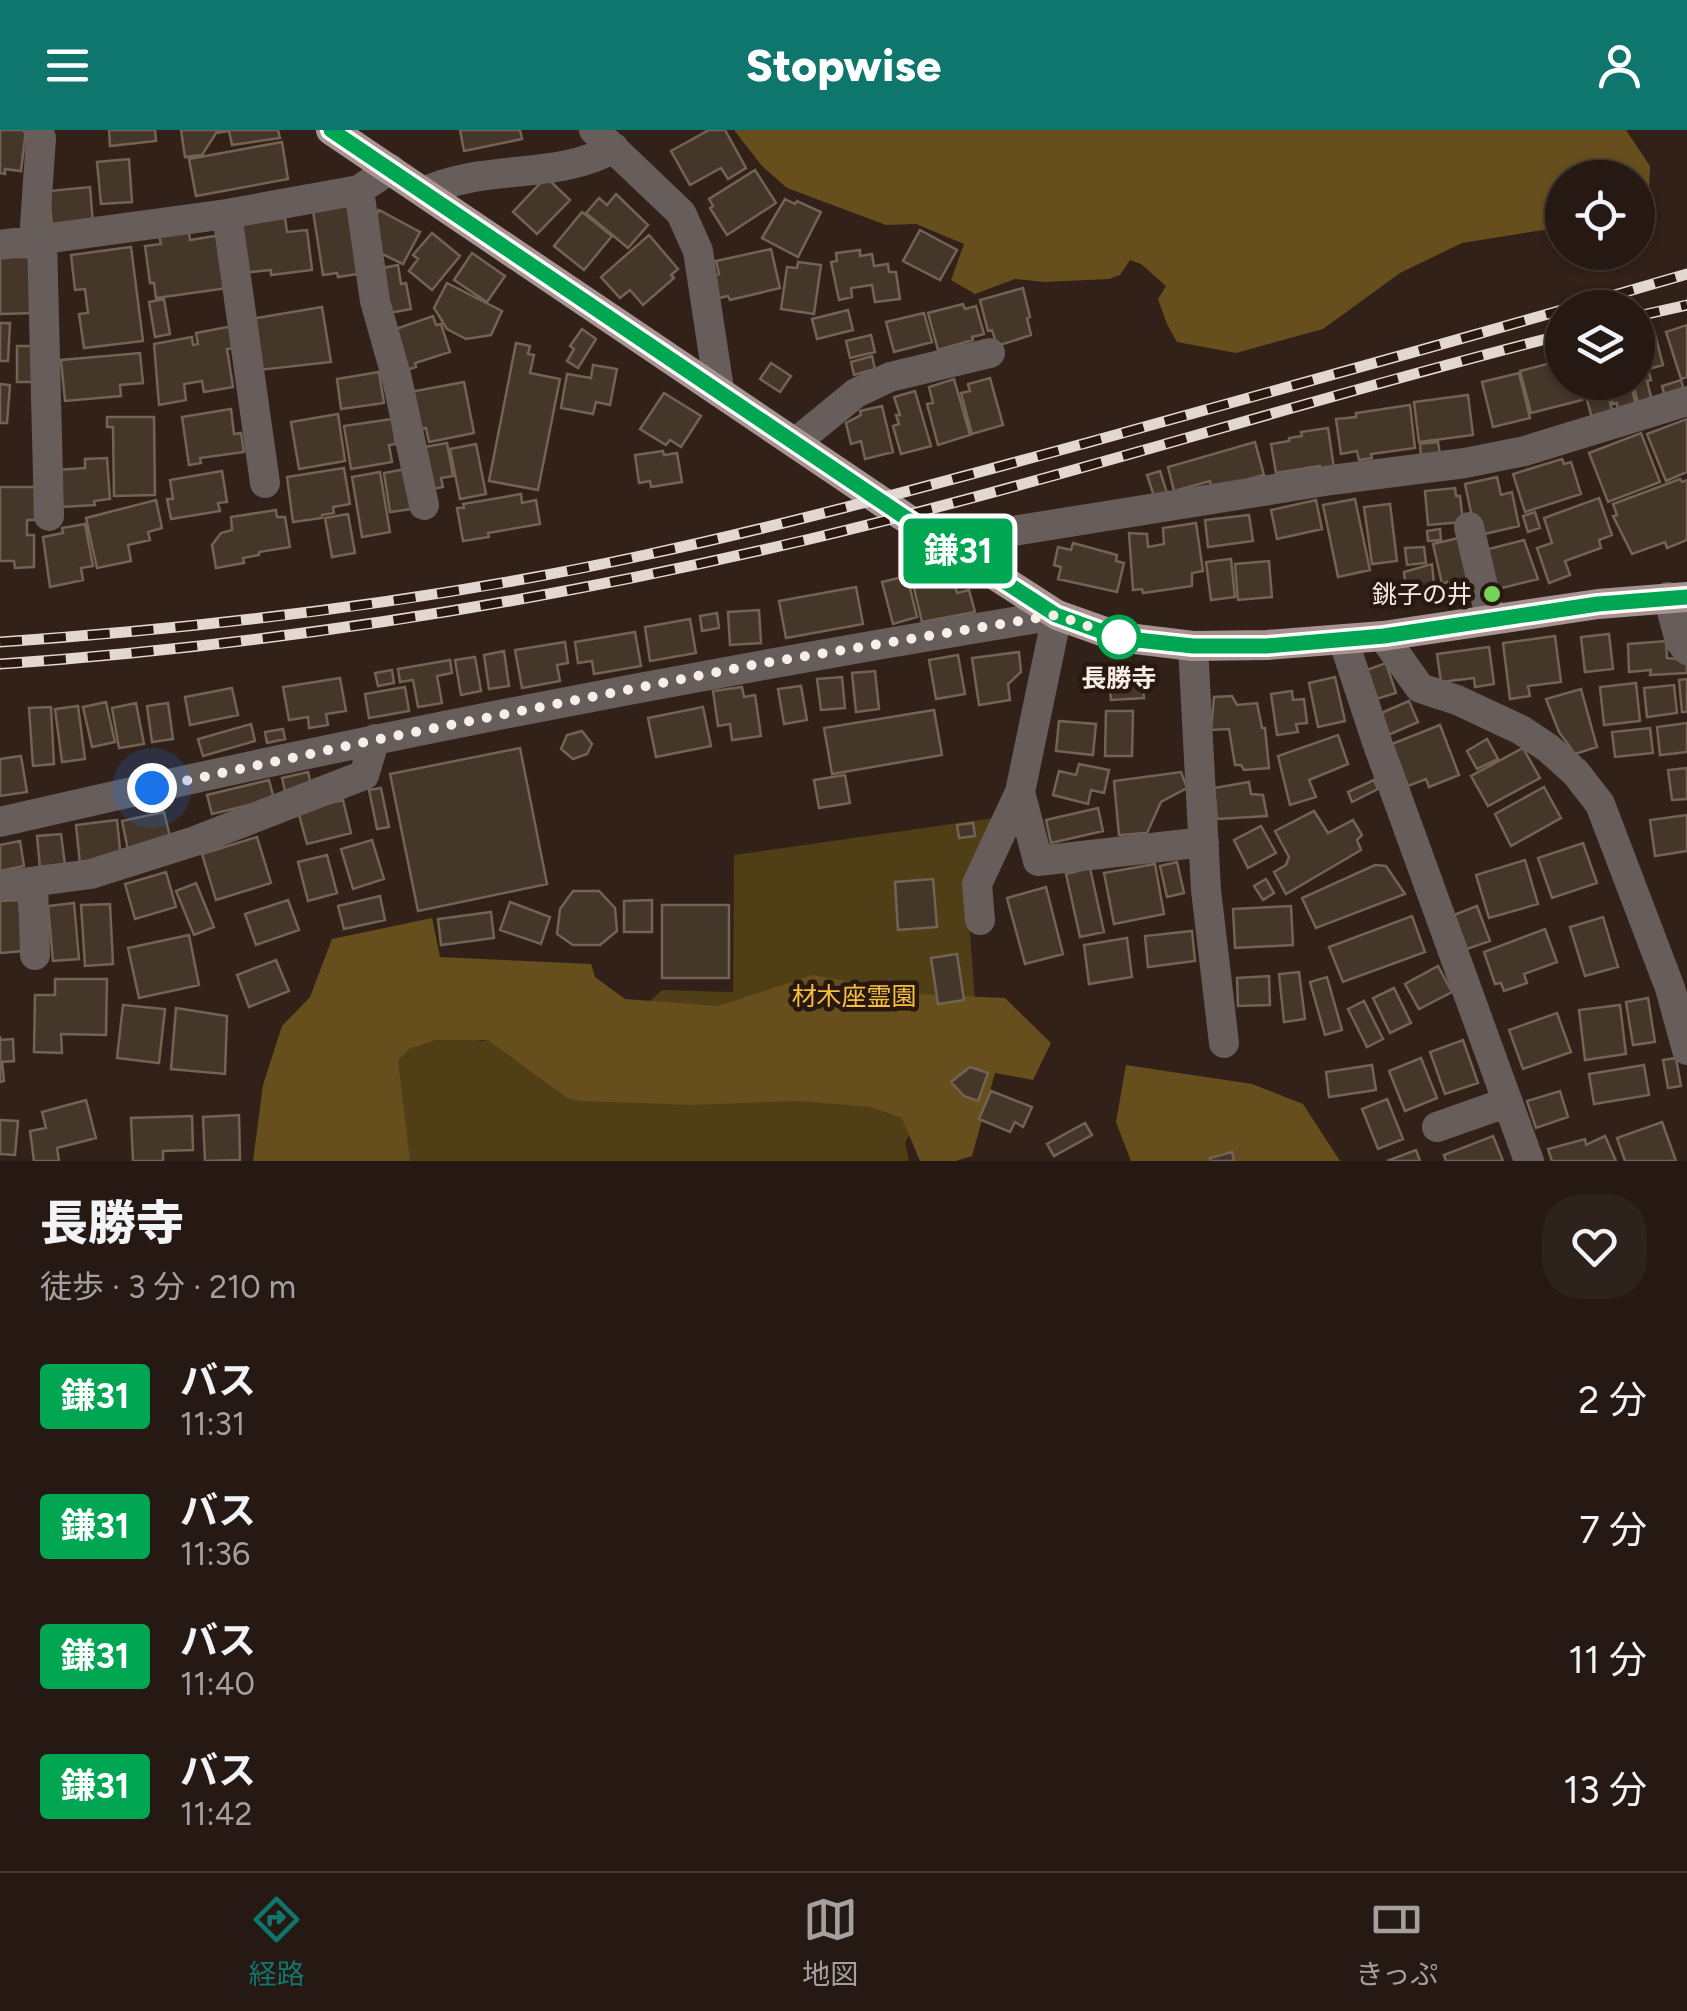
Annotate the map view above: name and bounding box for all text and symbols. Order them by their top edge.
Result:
icon: menu [40,38,95,93]
text: Stopwise [746,38,941,92]
icon: person [1592,38,1647,93]
map controls [1545,160,1655,400]
button: locate [1545,160,1655,270]
button: layers [1545,290,1655,400]
line badge: 鎌31 [900,518,1016,584]
text: 鎌31 [923,530,993,572]
place label: 銚子の井 [1372,579,1472,609]
marker: 銚子の井 [1481,583,1503,605]
marker: 長勝寺 [1098,616,1140,658]
place label: 長勝寺 [1081,663,1157,693]
your location [127,763,177,813]
park label: 材木座霊園 [791,981,917,1011]
text: 長勝寺 [40,1194,184,1252]
button: heart [1542,1194,1647,1299]
text: 徒歩 · 3 分 · 210 m [40,1268,296,1306]
text: バス [180,1358,256,1404]
text: 鎌31 [60,1375,130,1417]
text: 2 分 [1578,1377,1647,1423]
text: 11:31 [180,1405,245,1443]
text: バス [180,1488,256,1534]
text: 鎌31 [60,1505,130,1547]
text: 7 分 [1579,1507,1647,1553]
text: 11:36 [180,1535,250,1573]
text: バス [180,1618,256,1664]
text: 鎌31 [60,1635,130,1677]
text: 11 分 [1568,1637,1647,1683]
text: 11:40 [180,1665,255,1703]
text: バス [180,1748,256,1794]
text: 鎌31 [60,1765,130,1807]
text: 13 分 [1563,1767,1647,1813]
text: 11:42 [180,1795,252,1833]
tab: 経路 [249,1892,305,1992]
tab: 地図 [802,1892,858,1992]
tab: きっぷ [1355,1892,1438,1992]

